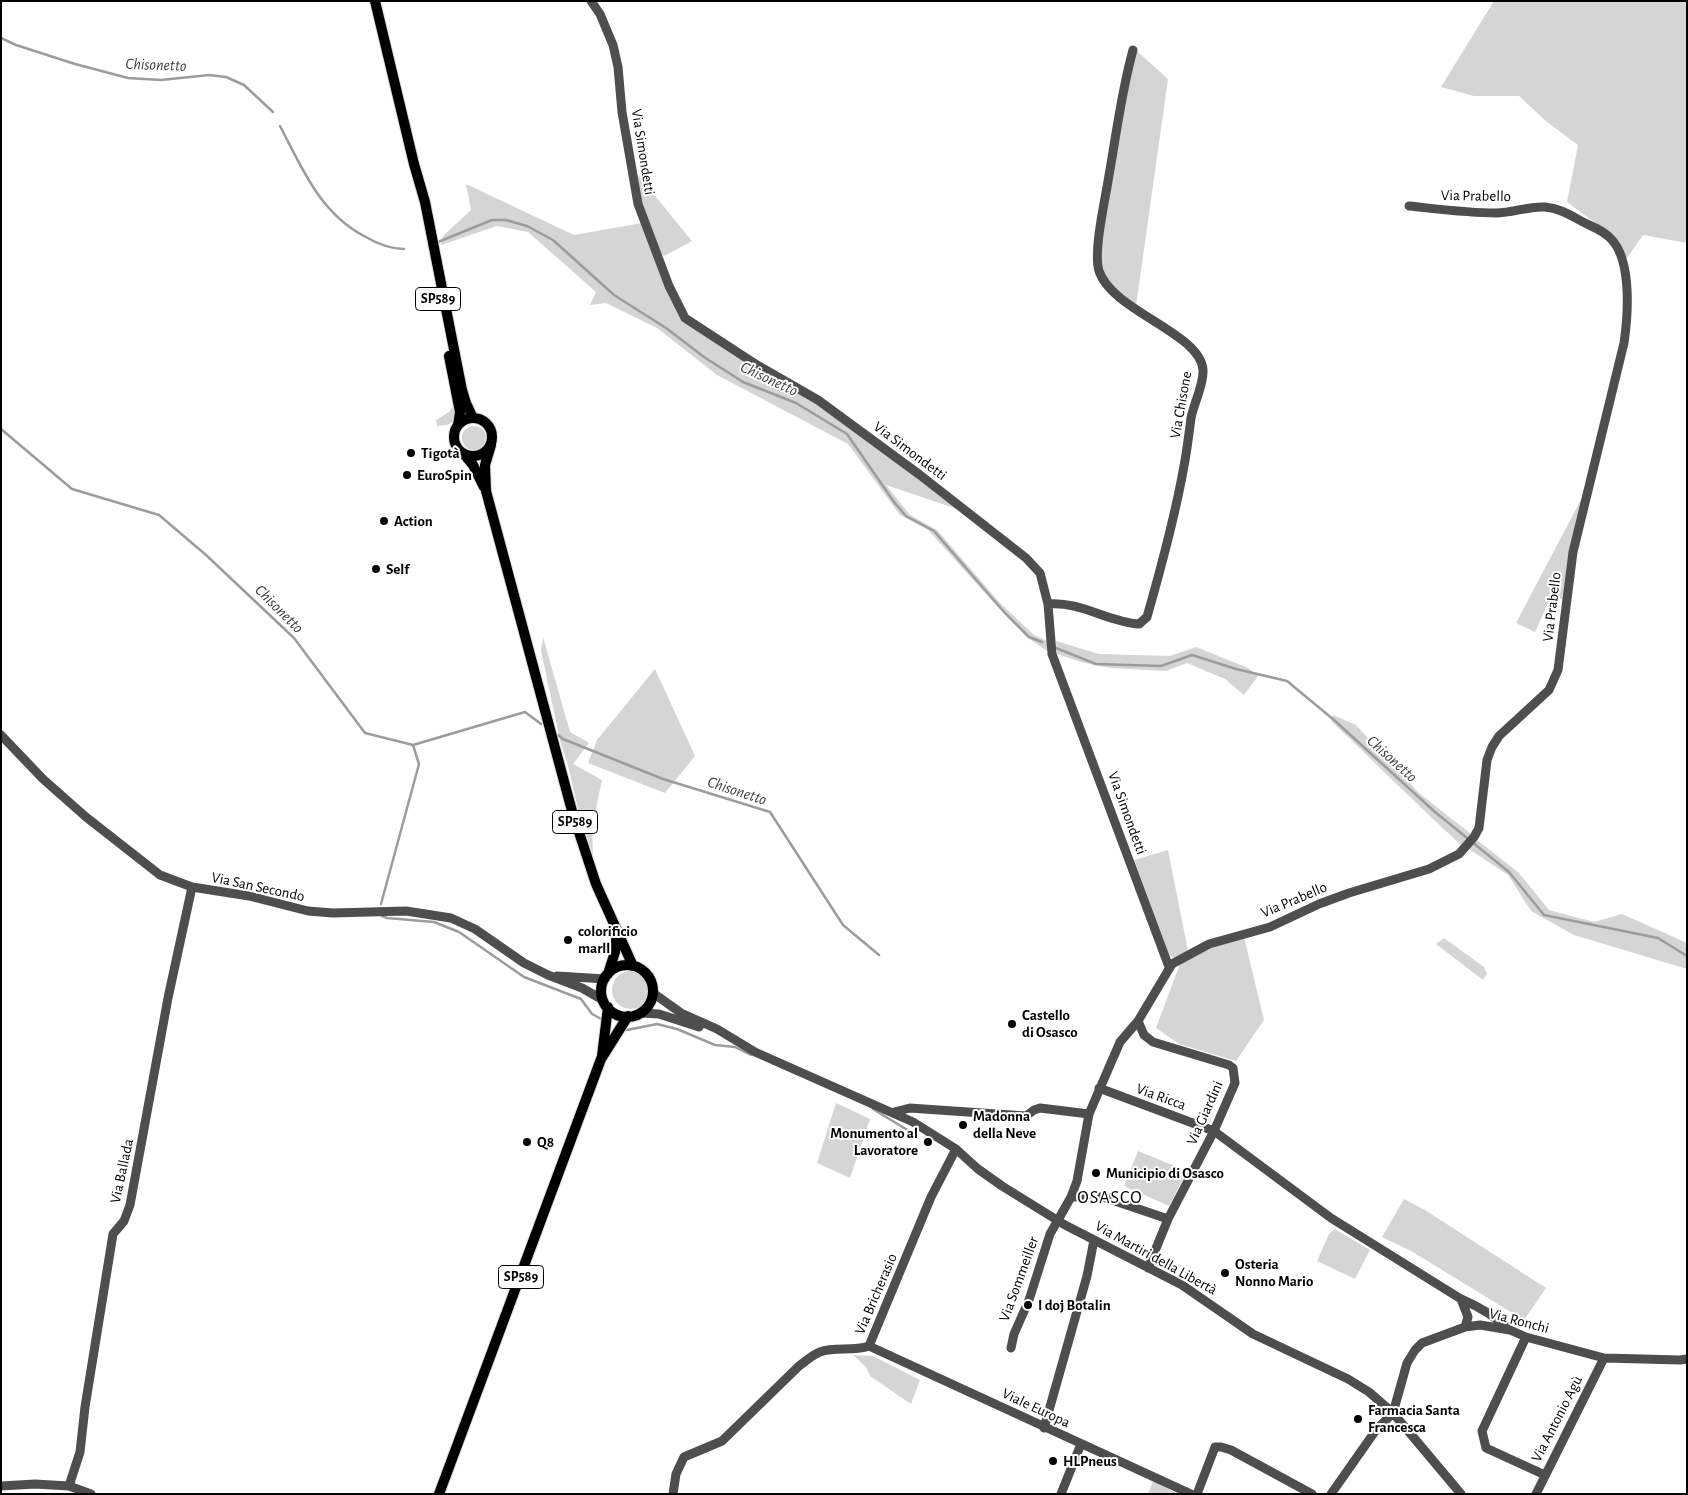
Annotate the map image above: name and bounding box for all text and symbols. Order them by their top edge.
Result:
water label: Chisonetto [125,54,187,76]
street label: Via Simondetti [627,108,659,196]
street label: Via Prabello [1441,186,1511,206]
road number: SP589 [416,288,460,310]
water label: Chisonetto [737,357,801,401]
street label: Via Chisone [1166,370,1196,440]
street label: Via Simondetti [870,418,950,484]
place label: Tigotà [421,444,460,462]
marker: Tigotà [405,447,417,459]
place label: EuroSpin [417,466,472,484]
marker: EuroSpin [401,469,413,481]
place label: Action [394,512,433,530]
marker: Action [378,515,390,527]
place label: Self [386,560,409,578]
marker: Self [370,563,382,575]
street label: Via Prabello [1539,571,1565,643]
water label: Chisonetto [251,581,307,637]
water label: Chisonetto [1363,731,1421,787]
street label: Via Simondetti [1104,769,1150,857]
water label: Chisonetto [705,772,769,810]
road number: SP589 [552,810,598,834]
street label: Via San Secondo [210,868,306,906]
street label: Via Prabello [1258,878,1330,922]
place label: colorificio marll [578,922,638,957]
marker: colorificio marll [562,934,574,946]
place label: Castello di Osasco [1022,1006,1078,1041]
marker: Castello di Osasco [1006,1018,1018,1030]
street label: Via Giardini [1183,1078,1227,1148]
street label: Via Ricca [1134,1080,1188,1114]
place label: Madonna della Neve [973,1107,1036,1142]
marker: Madonna della Neve [957,1119,969,1131]
place label: Monumento al Lavoratore [830,1124,918,1159]
place label: Q8 [537,1133,554,1151]
marker: Q8 [521,1136,533,1148]
marker: Monumento al Lavoratore [922,1136,934,1148]
street label: Via Ballada [106,1137,138,1205]
place label: Municipio di Osasco [1106,1164,1224,1182]
marker: Municipio di Osasco [1090,1167,1102,1179]
district label: OSASCO [1076,1187,1144,1209]
street label: Via Martiri della Libertà [1092,1217,1220,1299]
street label: Via Sommeiller [995,1234,1043,1324]
street label: Via Bricherasio [851,1251,901,1337]
place label: Osteria Nonno Mario [1235,1255,1313,1290]
road number: SP589 [498,1266,544,1288]
marker: Osteria Nonno Mario [1219,1267,1231,1279]
place label: I doj Botalin [1038,1296,1111,1314]
marker: I doj Botalin [1022,1299,1034,1311]
street label: Via Ronchi [1487,1304,1551,1338]
street label: Via Antonio Agù [1528,1373,1586,1465]
street label: Viale Europa [999,1384,1073,1432]
place label: Farmacia Santa Francesca [1368,1401,1460,1436]
marker: Farmacia Santa Francesca [1352,1413,1364,1425]
place label: HLPneus [1063,1452,1117,1470]
marker: HLPneus [1047,1455,1059,1467]

